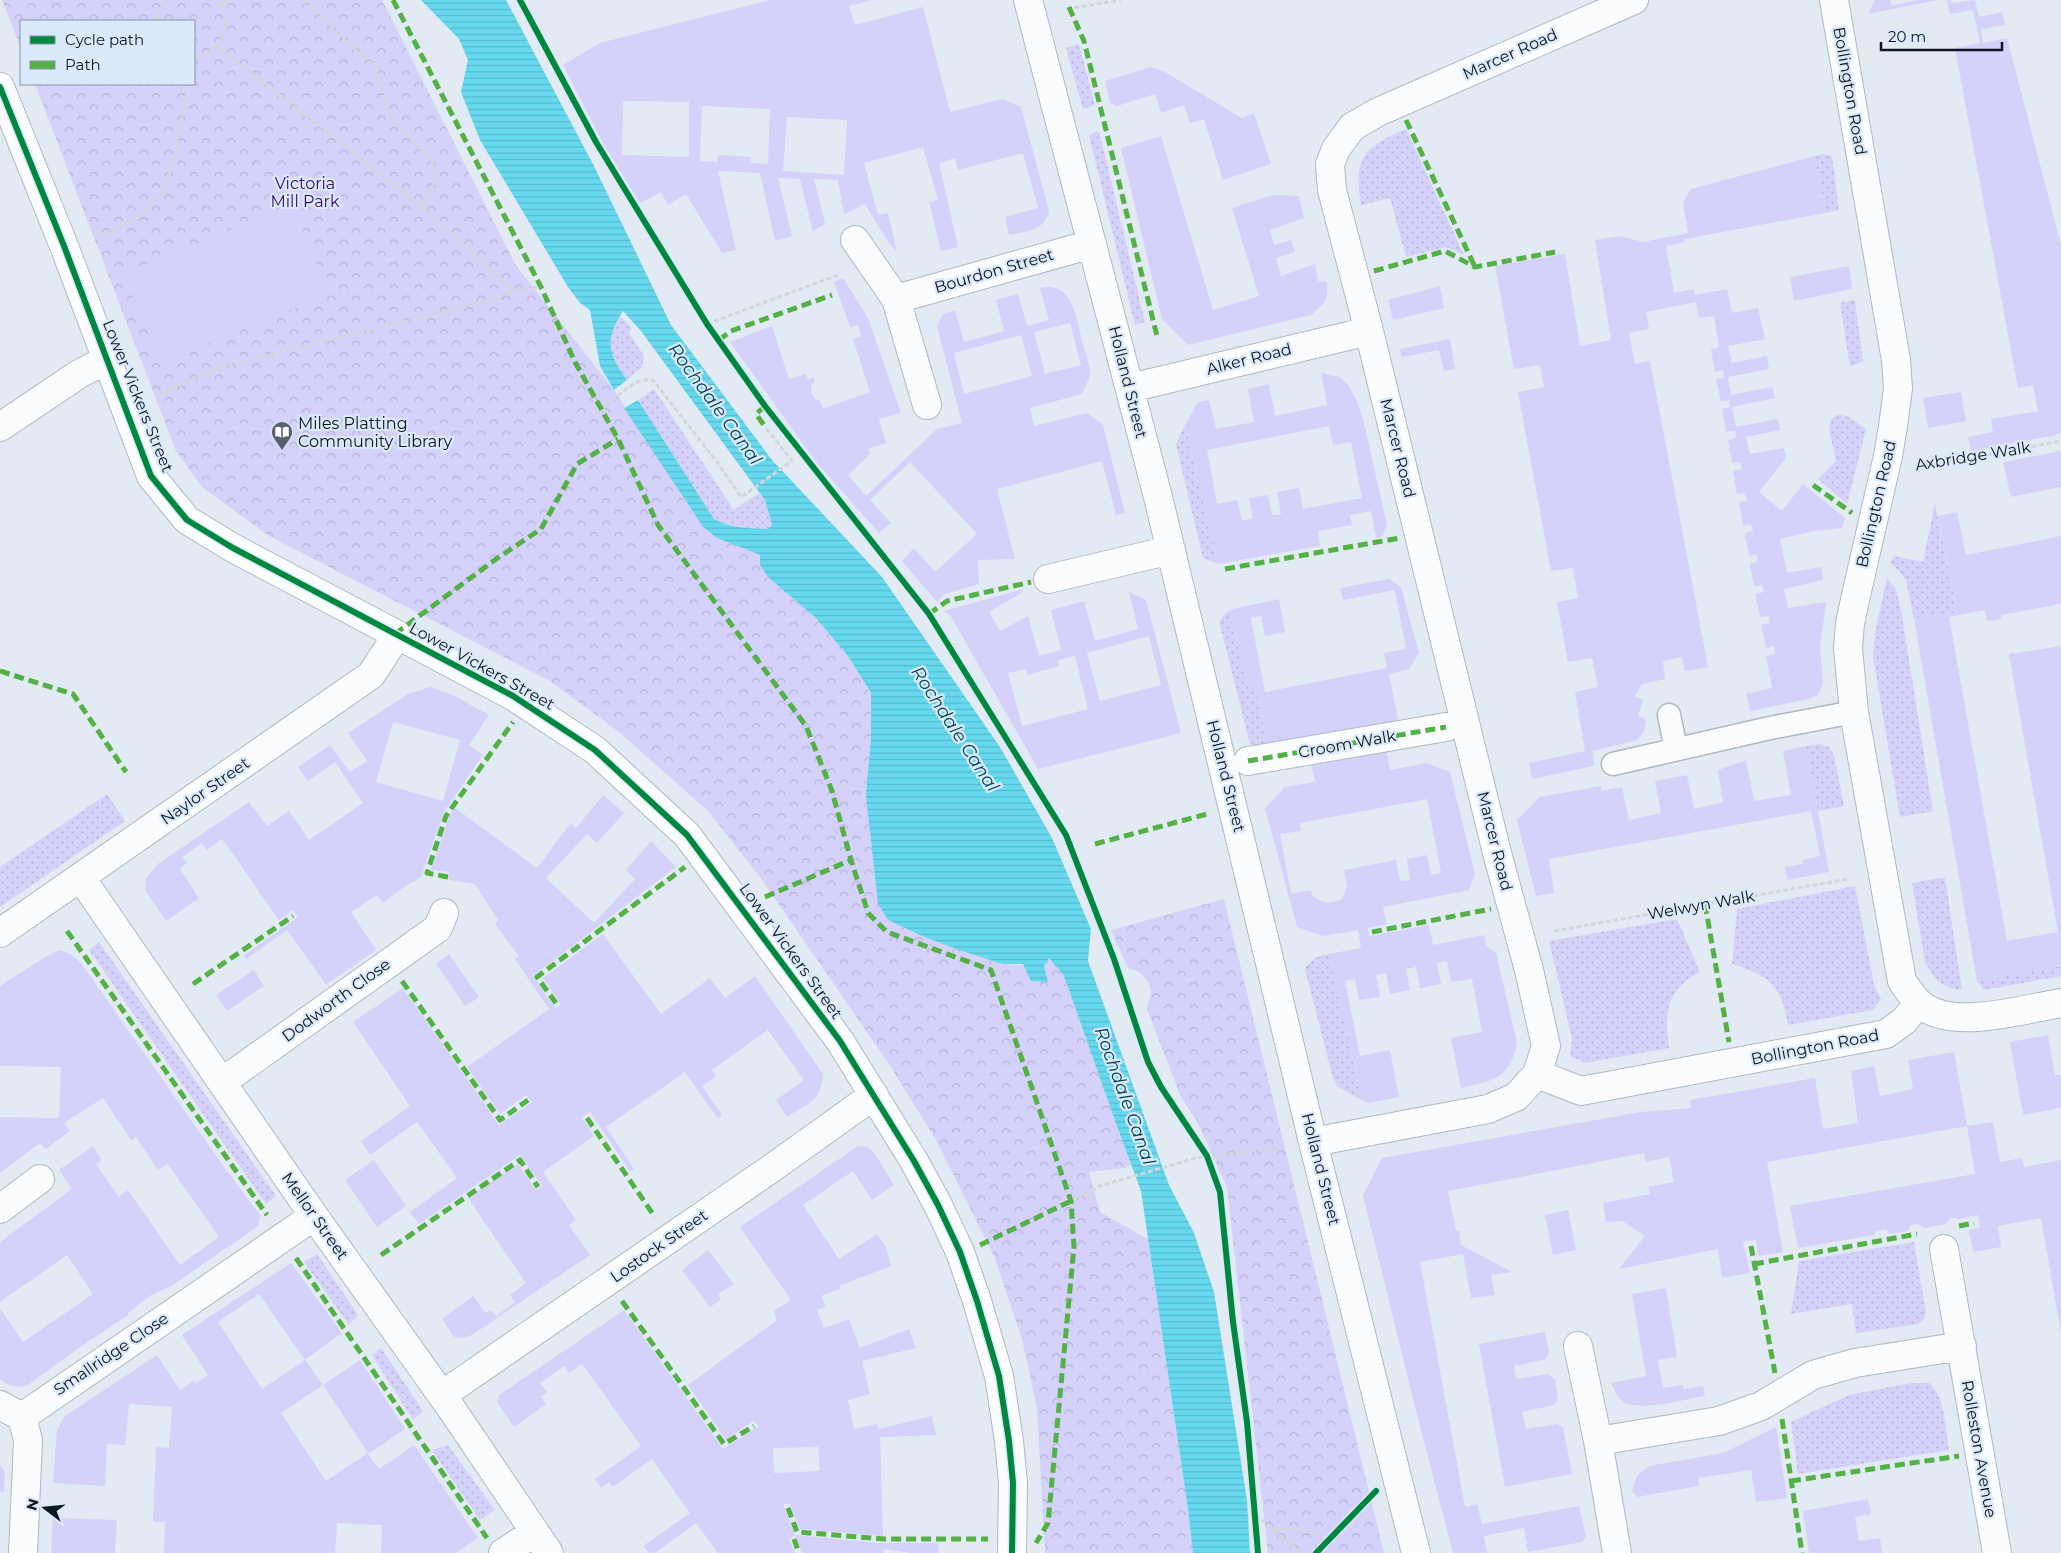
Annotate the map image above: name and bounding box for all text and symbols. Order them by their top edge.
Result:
legend [20,20,195,85]
scale bar [1881,20,2002,52]
street label: Marcer Road [1460,25,1560,83]
street label: Bollington Road [1829,25,1871,157]
text: 20 m [1888,27,1926,46]
text: Cycle path [65,30,144,49]
text: Path [65,55,101,74]
park label: Victoria Mill Park [271,174,340,211]
street label: Bourdon Street [932,245,1056,297]
street label: Lower Vickers Street [99,317,178,476]
street label: Holland Street [1105,324,1151,441]
water label: Rochdale Canal [663,339,767,469]
street label: Alker Road [1204,339,1294,379]
street label: Marcer Road [1376,396,1420,500]
place label: Miles Platting Community Library [298,414,453,451]
library icon: Miles Platting Community Library [270,420,294,451]
street label: Axbridge Walk [1914,437,2033,475]
street label: Bollington Road [1852,439,1900,569]
street label: Lower Vickers Street [406,618,558,714]
water label: Rochdale Canal [906,662,1004,796]
street label: Holland Street [1203,718,1249,835]
street label: Croom Walk [1297,726,1398,762]
street label: Naylor Street [157,753,254,829]
street label: Marcer Road [1473,789,1517,893]
street label: Lower Vickers Street [735,880,847,1023]
street label: Welwyn Walk [1646,886,1757,924]
street label: Dodworth Close [278,954,394,1046]
water label: Rochdale Canal [1090,1024,1160,1168]
street label: Bollington Road [1749,1025,1881,1069]
street label: Holland Street [1298,1111,1344,1228]
street label: Mellor Street [278,1169,352,1264]
street label: Lostock Street [607,1205,712,1287]
street label: Smallridge Close [50,1309,172,1399]
street label: Rolleston Avenue [1958,1379,2000,1519]
north arrow [20,1483,70,1533]
text: N [22,1496,43,1512]

